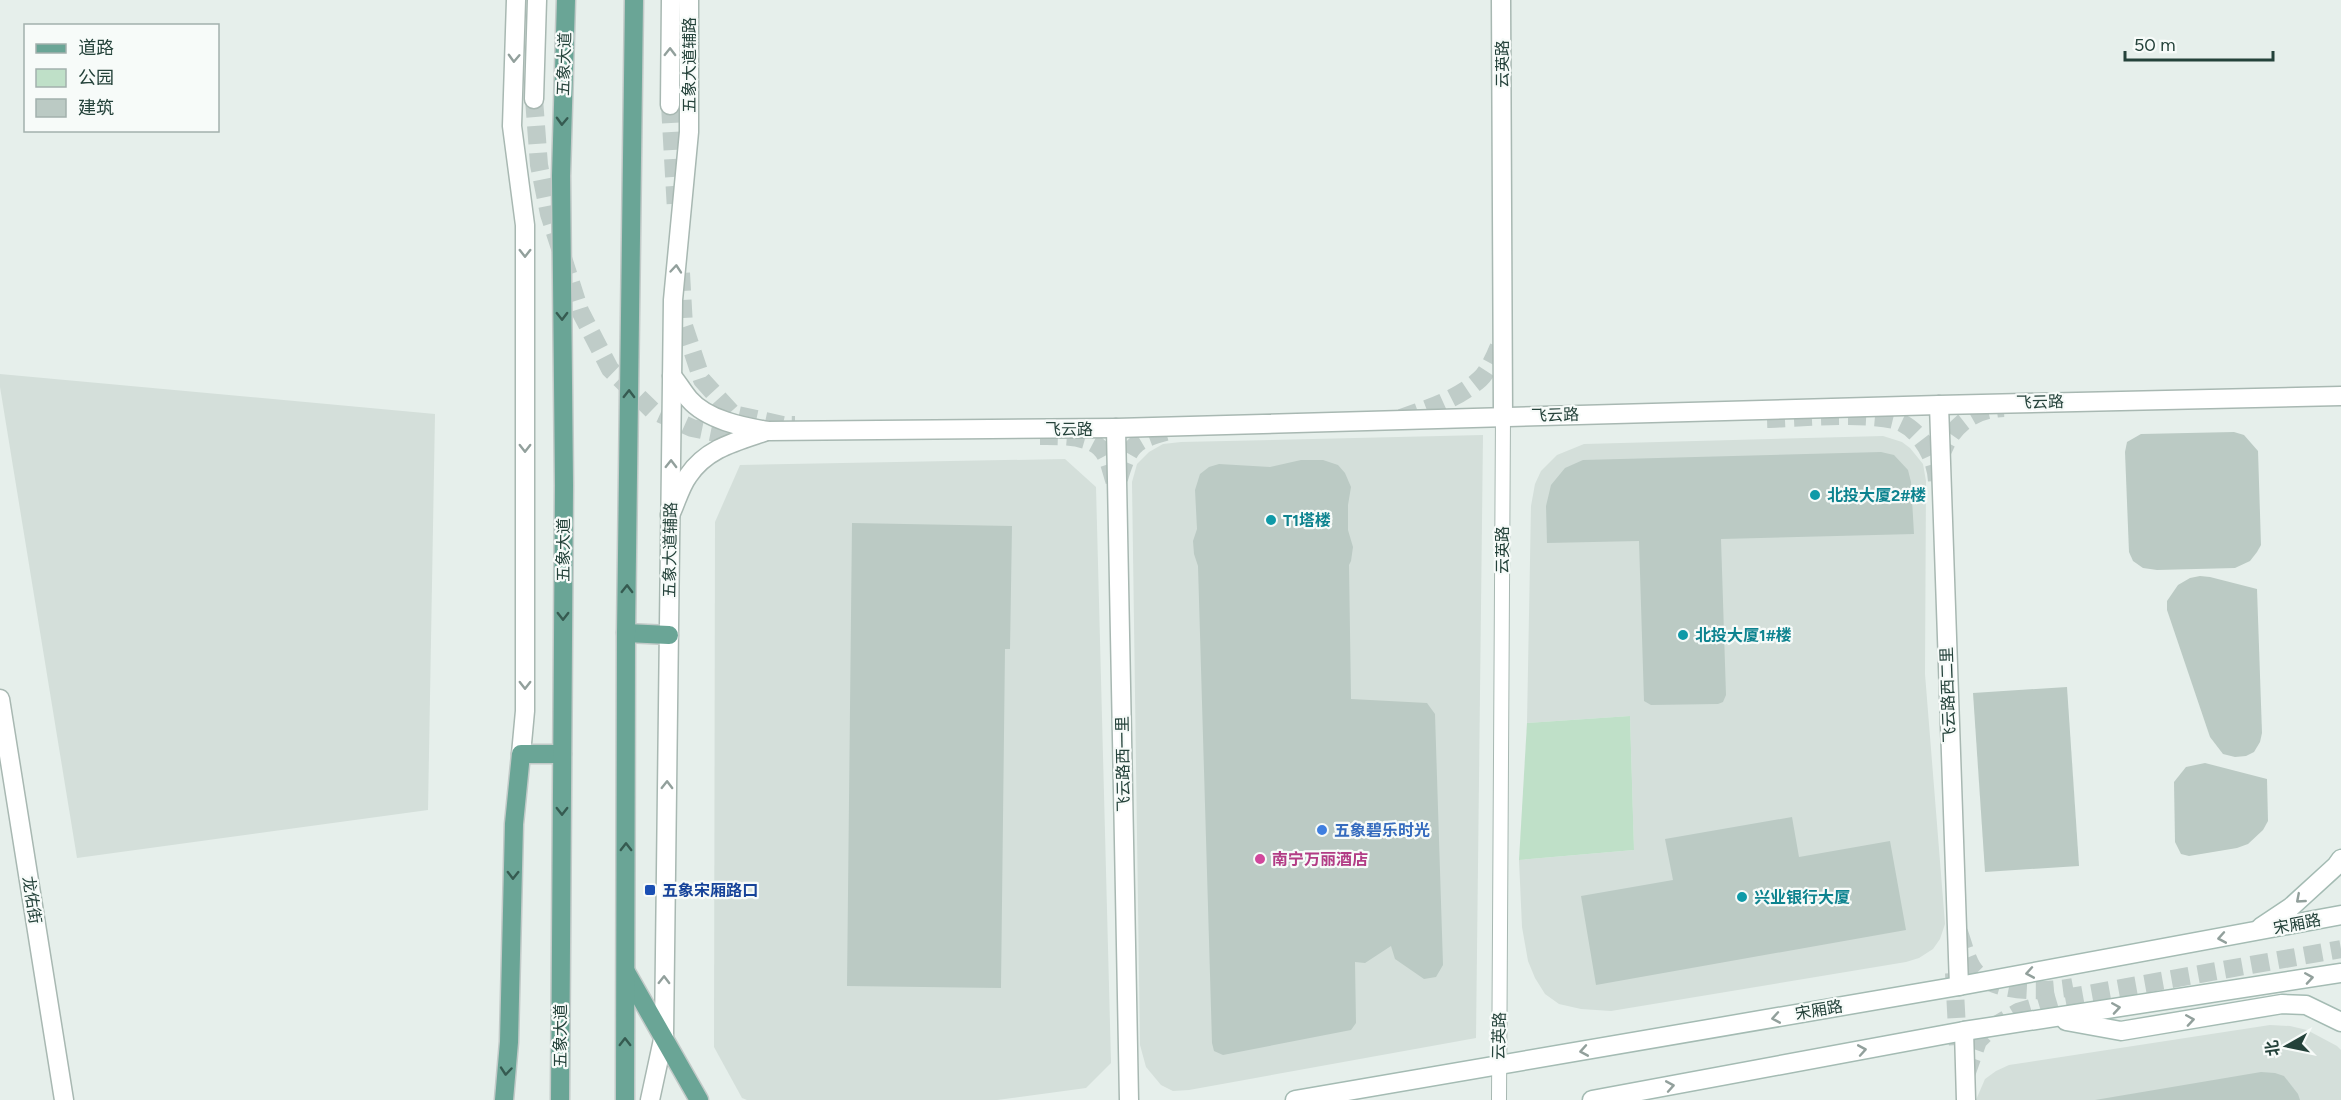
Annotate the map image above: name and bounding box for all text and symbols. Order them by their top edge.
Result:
street label: 五象大道辅路 [680,17,699,113]
legend [24,24,219,132]
scale bar [2125,24,2274,62]
street label: 五象大道 [553,32,575,96]
text: 50 m [2134,34,2176,56]
text: 道路 [78,37,114,59]
street label: 云英路 [1493,40,1512,88]
one-way arrow [664,48,677,57]
one-way arrow [508,54,521,63]
text: 公园 [78,67,114,89]
text: 建筑 [78,97,114,119]
one-way arrow [556,117,569,126]
one-way arrow [519,248,531,257]
one-way arrow [669,265,682,274]
one-way arrow [556,312,568,321]
one-way arrow [623,389,635,398]
street label: 飞云路 [2016,392,2064,412]
street label: 飞云路 [1531,405,1579,425]
street label: 飞云路 [1045,420,1093,439]
one-way arrow [519,443,531,452]
one-way arrow [665,460,677,469]
place label: 北投大厦2#楼 [1827,486,1926,505]
marker: 北投大厦2#楼 [1808,488,1822,502]
street label: 五象大道辅路 [660,502,680,598]
place label: T1塔楼 [1283,511,1331,530]
marker: T1塔楼 [1264,513,1278,527]
street label: 五象大道 [554,518,573,582]
street label: 云英路 [1493,526,1512,574]
one-way arrow [621,584,633,593]
one-way arrow [557,612,569,621]
place label: 北投大厦1#楼 [1695,626,1792,645]
marker: 北投大厦1#楼 [1676,628,1690,642]
street label: 飞云路西二里 [1937,647,1959,743]
one-way arrow [519,680,531,689]
street label: 飞云路西一里 [1113,716,1133,812]
one-way arrow [661,781,673,790]
one-way arrow [556,807,568,816]
place label: 五象碧乐时光 [1334,821,1430,840]
marker: 五象碧乐时光 [1315,823,1329,837]
one-way arrow [620,842,632,851]
place label: 南宁万丽酒店 [1272,850,1368,869]
marker: 南宁万丽酒店 [1253,852,1267,866]
one-way arrow [506,870,519,879]
street label: 龙佑街 [19,875,45,925]
place label: 五象宋厢路口 [662,881,758,900]
marker: 五象宋厢路口 [643,883,657,897]
place label: 兴业银行大厦 [1754,888,1850,907]
marker: 兴业银行大厦 [1735,890,1749,904]
one-way arrow [2296,892,2307,903]
street label: 宋厢路 [2272,910,2322,938]
one-way arrow [2217,931,2227,944]
one-way arrow [2025,966,2035,979]
one-way arrow [2303,972,2313,985]
one-way arrow [658,976,671,985]
street label: 宋厢路 [1794,996,1844,1024]
one-way arrow [2111,1002,2121,1014]
street label: 五象大道 [551,1004,570,1068]
one-way arrow [1771,1011,1781,1024]
street label: 云英路 [1489,1012,1509,1060]
one-way arrow [2185,1014,2194,1026]
north arrow [2257,1016,2317,1076]
one-way arrow [619,1037,632,1046]
text: 北 [2262,1039,2283,1058]
one-way arrow [1579,1044,1589,1057]
one-way arrow [1856,1044,1866,1057]
one-way arrow [500,1067,513,1076]
one-way arrow [1665,1080,1675,1092]

